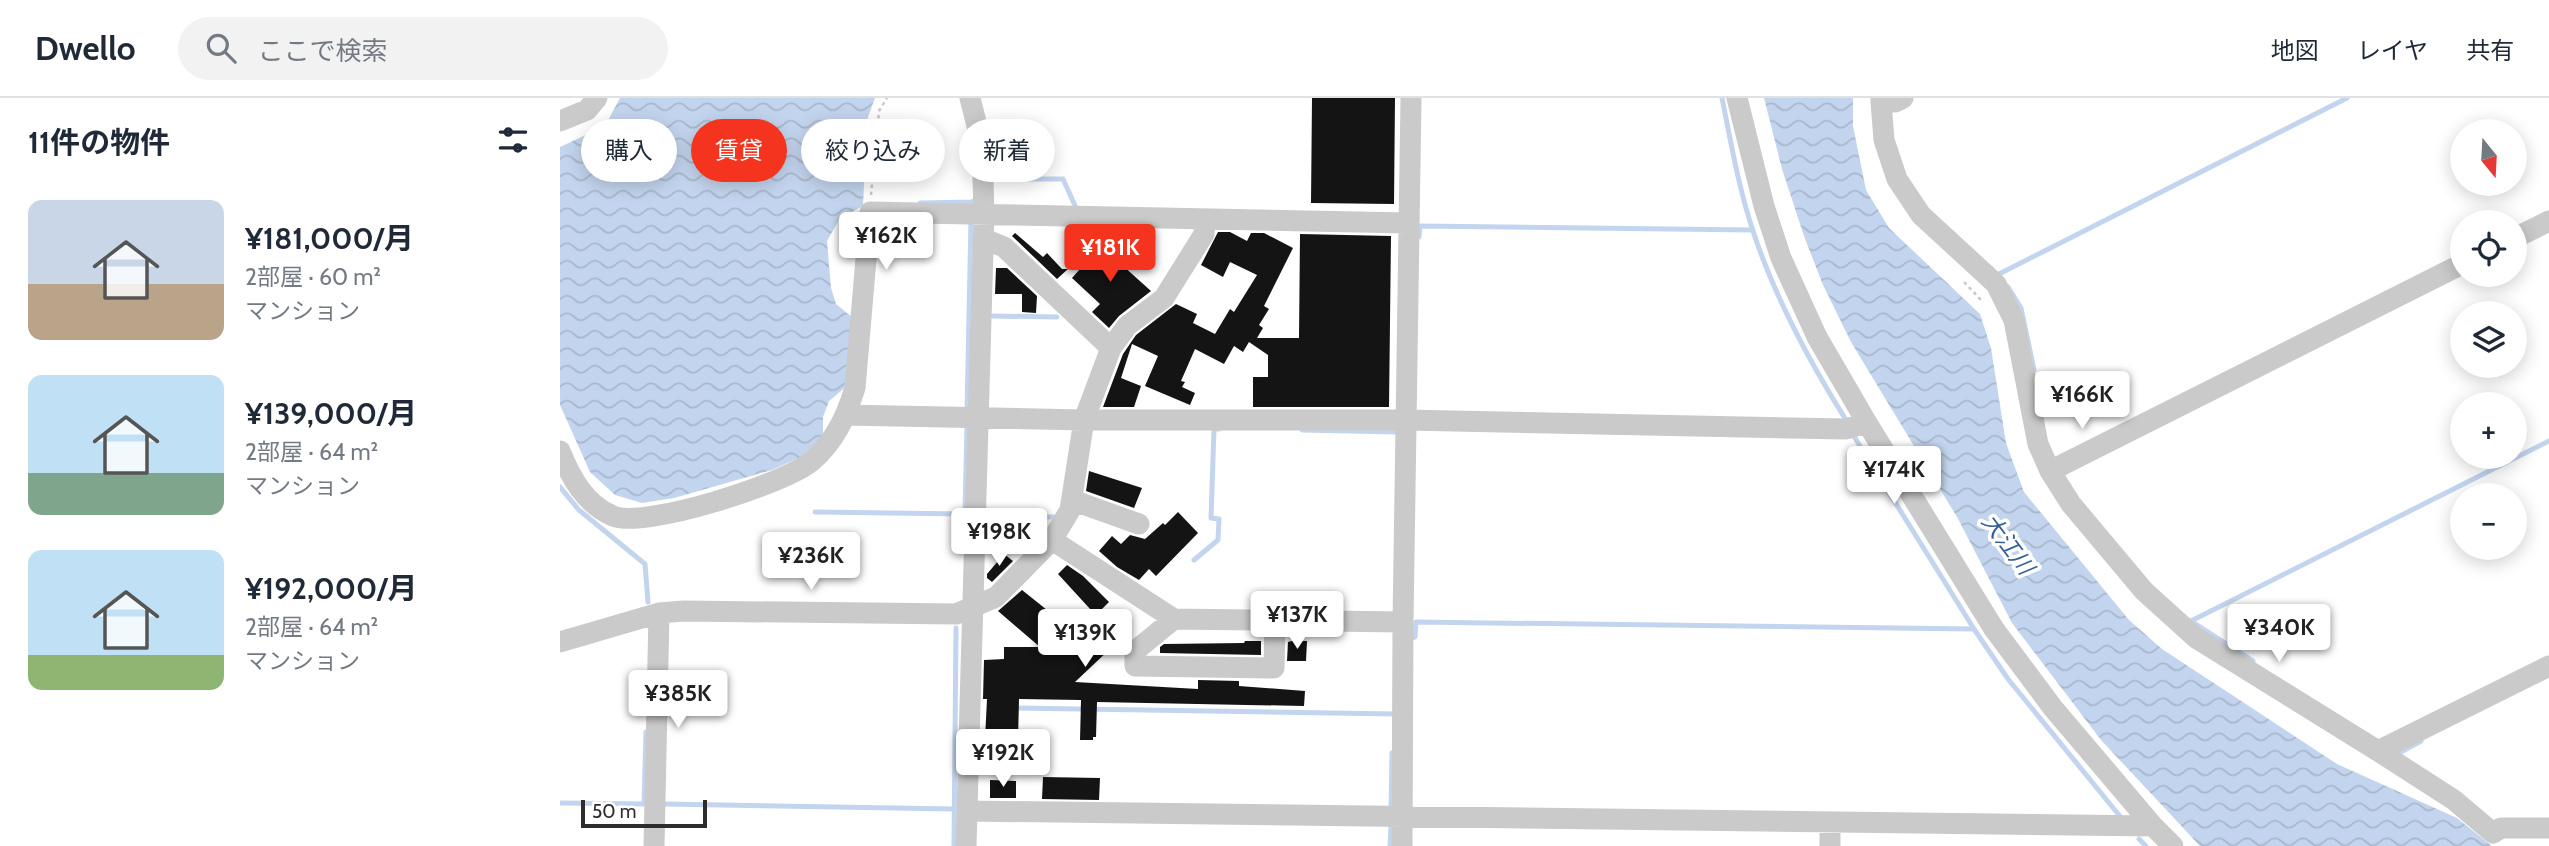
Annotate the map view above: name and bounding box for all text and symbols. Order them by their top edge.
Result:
search box [178,17,668,80]
text: Dwello [35,28,136,68]
icon: search [202,29,240,67]
text: ここで検索 [258,35,388,67]
text: 地図 [2271,36,2319,65]
text: レイヤ [2357,36,2428,65]
text: 共有 [2466,36,2514,65]
chip: 購入 [581,119,677,182]
chip: 賃貸 [691,119,787,182]
chip: 絞り込み [801,119,945,182]
chip: 新着 [959,119,1055,182]
north arrow [2450,119,2527,196]
map controls [2450,119,2527,560]
icon: filters [494,121,532,159]
text: 11件の物件 [28,124,170,161]
button: locate [2450,210,2527,287]
pin: ¥162K [837,212,935,272]
text: ¥181,000/月 [245,220,414,257]
text: ¥162K [855,221,917,249]
pin: ¥181K [1061,225,1159,284]
icon: home [84,228,168,312]
text: ¥181K [1080,233,1140,261]
text: 2部屋 · 60 m² [245,263,381,291]
text: マンション [245,297,360,325]
button: layers [2450,301,2527,378]
pin: ¥166K [2033,372,2131,431]
text: ¥166K [2051,380,2113,408]
button: + [2450,392,2527,469]
text: ¥139,000/月 [245,395,417,432]
icon: home [84,403,168,487]
text: 2部屋 · 64 m² [245,438,378,466]
pin: ¥174K [1845,446,1943,506]
text: ¥174K [1863,455,1925,483]
text: マンション [245,472,360,500]
button: − [2450,483,2527,560]
pin: ¥198K [950,508,1048,568]
water label: 大江川 [1976,508,2042,582]
text: ¥198K [967,517,1031,545]
pin: ¥236K [762,532,860,592]
text: ¥236K [778,541,844,569]
text: ¥192,000/月 [245,570,418,607]
icon: home [84,578,168,662]
pin: ¥137K [1248,592,1346,651]
text: ¥137K [1267,600,1327,628]
pin: ¥340K [2230,604,2328,664]
pin: ¥139K [1036,610,1134,669]
text: 2部屋 · 64 m² [245,613,378,641]
text: ¥340K [2243,613,2315,641]
text: ¥139K [1054,618,1116,646]
text: マンション [245,647,360,675]
pin: ¥385K [629,670,727,730]
text: ¥385K [645,679,711,707]
pin: ¥192K [954,730,1052,789]
text: ¥192K [972,738,1034,766]
scale bar [581,797,707,829]
text: 50 m [592,800,636,823]

